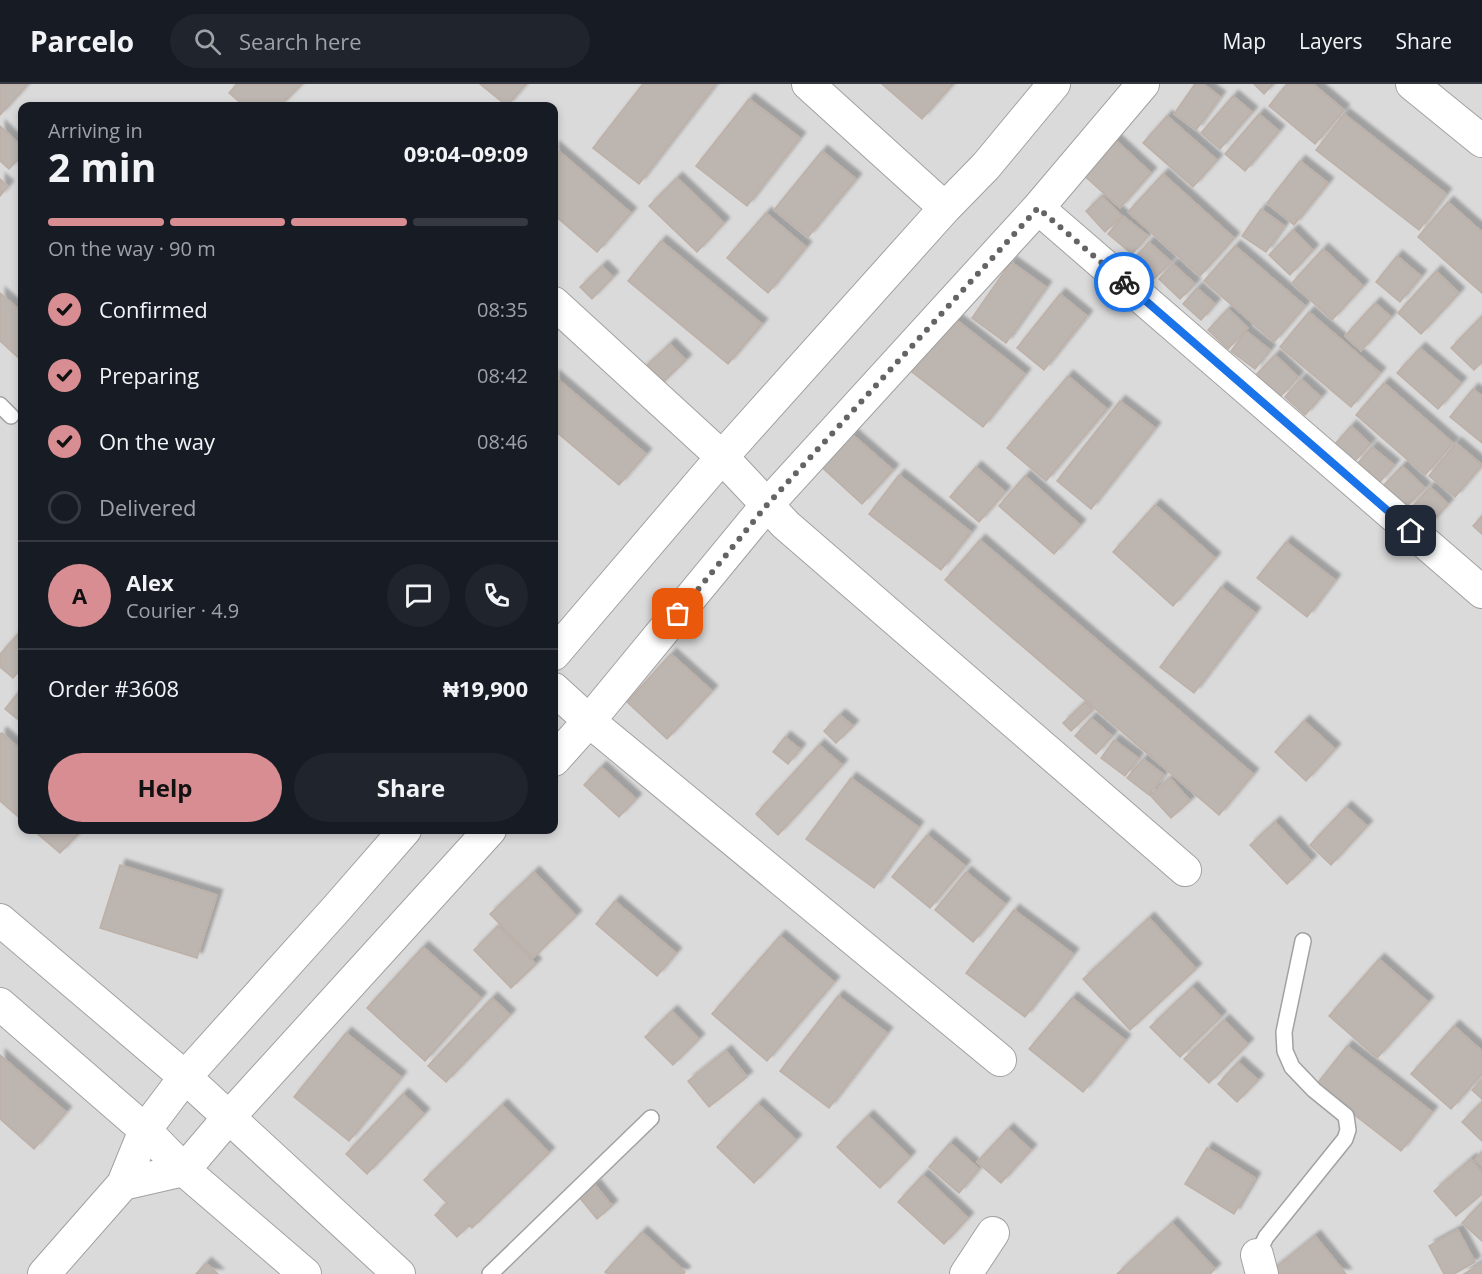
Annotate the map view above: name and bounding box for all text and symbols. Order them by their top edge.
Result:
search box [170,14,590,68]
text: Parcelo [30,22,134,60]
icon: search [191,25,224,58]
text: Search here [239,26,362,56]
text: Map [1223,27,1266,55]
text: Layers [1299,27,1363,55]
text: Share [1396,27,1452,55]
text: Arriving in [48,117,143,144]
text: 09:04–09:09 [404,138,528,168]
text: 2 min [48,140,156,193]
text: On the way · 90 m [48,235,216,262]
courier [1094,252,1154,312]
icon: bike [1108,266,1141,299]
icon: check [48,293,81,326]
text: Confirmed [99,294,208,324]
text: 08:35 [477,296,528,323]
icon: check [48,359,81,392]
text: Preparing [99,360,199,390]
text: 08:42 [477,362,528,389]
icon: check [48,425,81,458]
text: On the way [99,426,215,456]
text: 08:46 [477,428,528,455]
text: Delivered [99,492,197,522]
pin [1385,505,1436,556]
icon: home [1394,514,1427,547]
button: chat [387,564,450,627]
button: phone [465,564,528,627]
text: Alex [126,567,174,597]
text: A [72,580,87,610]
pin [652,588,703,639]
text: Courier · 4.9 [126,597,239,624]
icon: bag [661,597,694,630]
text: Order #3608 [48,673,179,703]
text: ₦19,900 [443,673,528,703]
button: Help [48,753,282,822]
button: Share [294,753,528,822]

